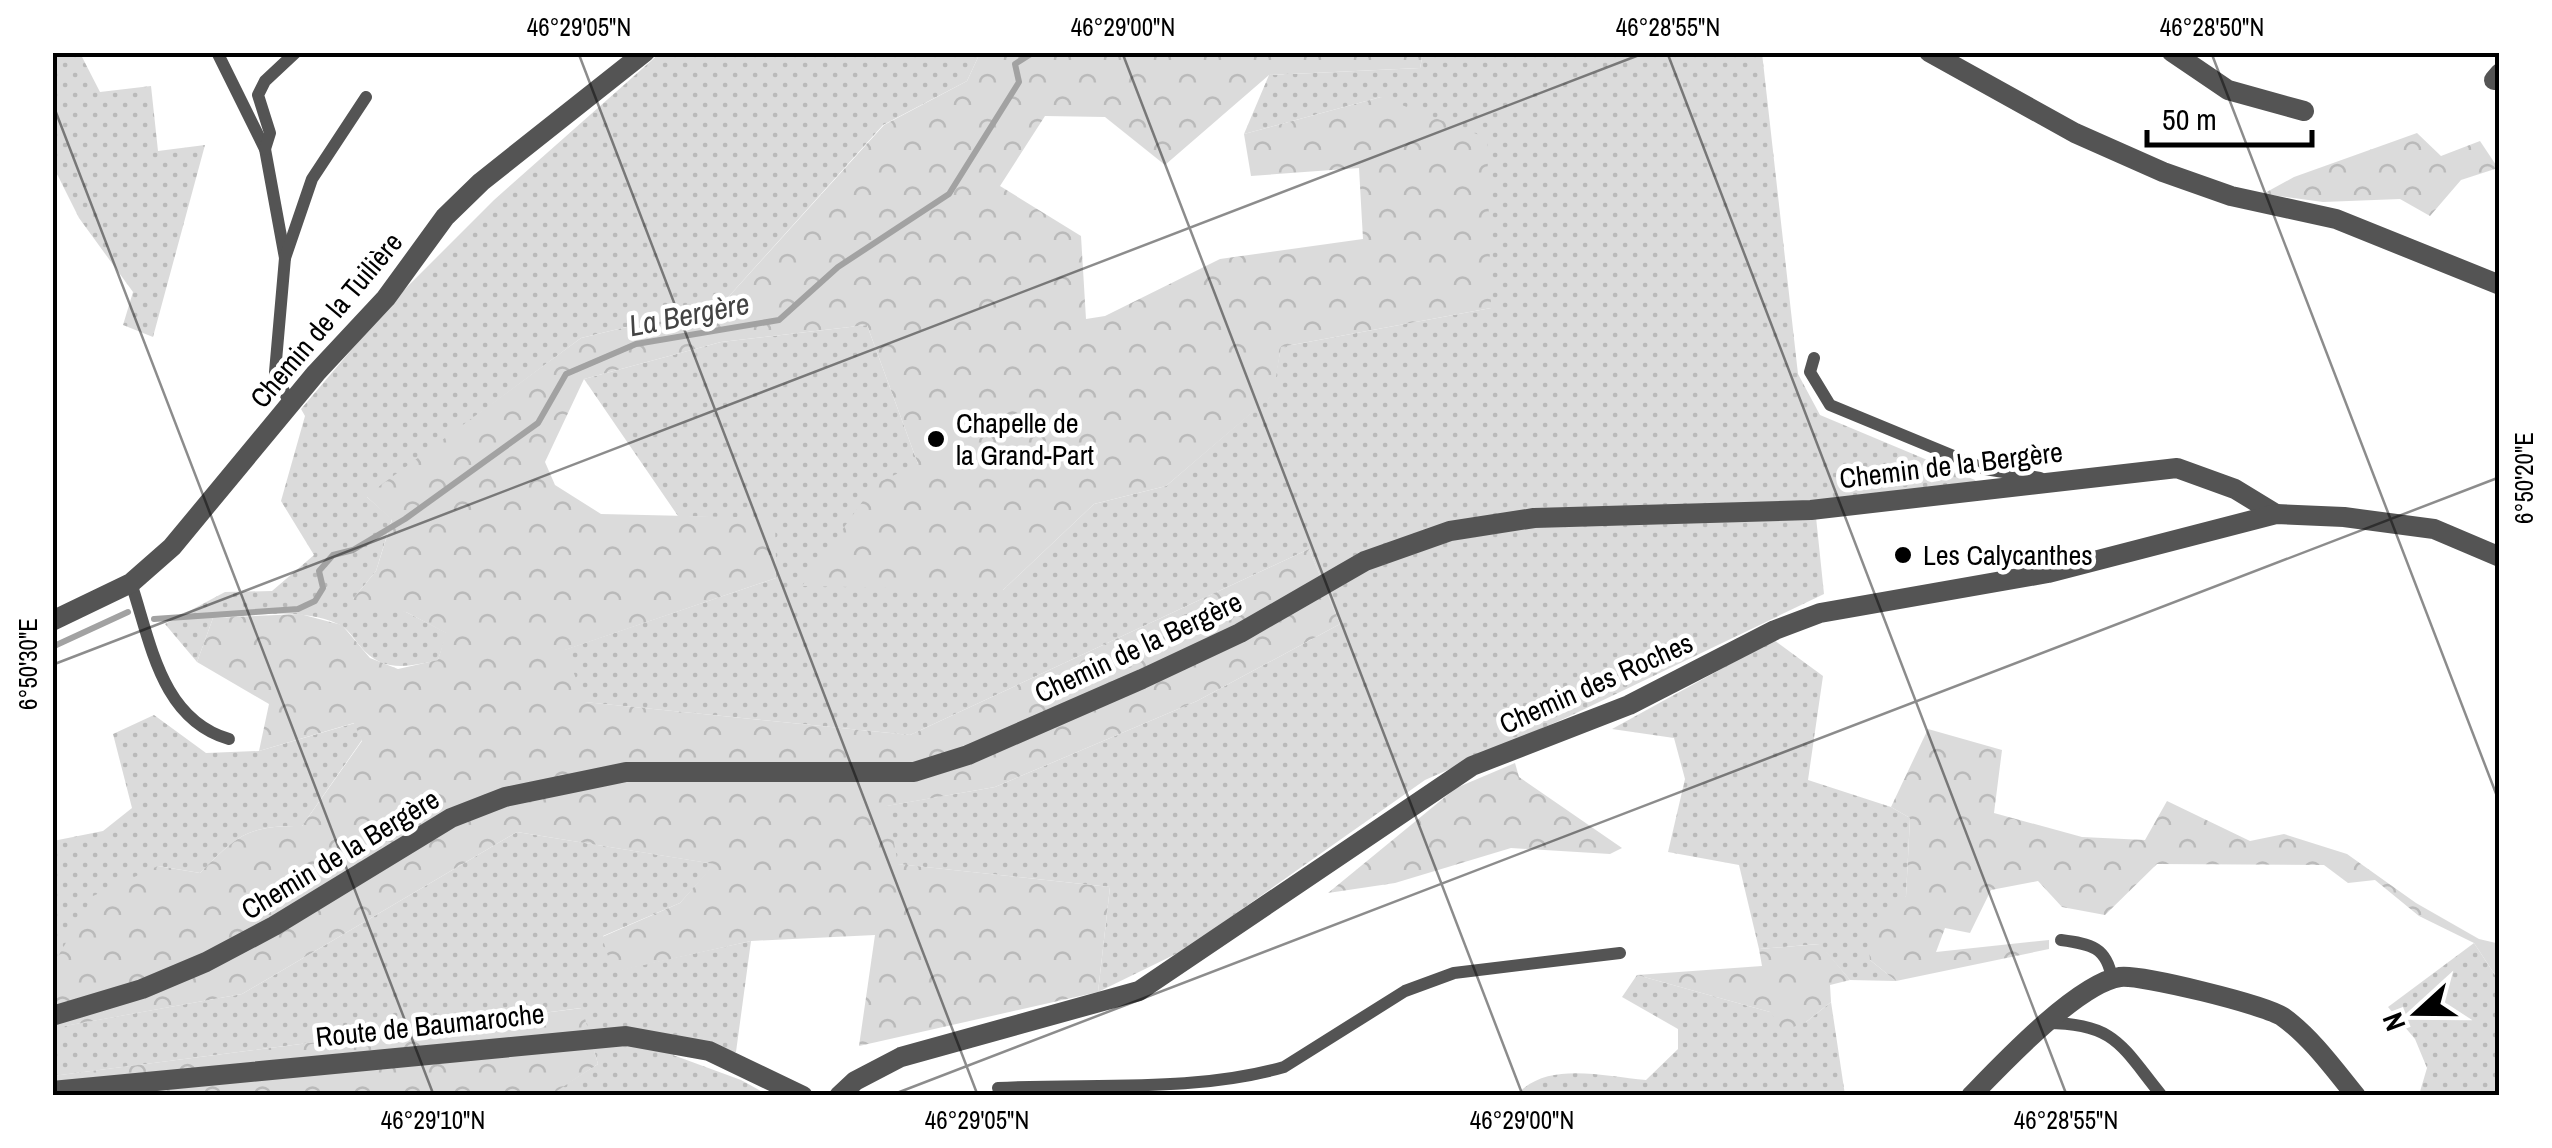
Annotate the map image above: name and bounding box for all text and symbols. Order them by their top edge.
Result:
text: 46°29'05"N [527,10,631,44]
text: 46°29'00"N [1071,10,1175,44]
text: 46°28'55"N [1616,10,1720,44]
text: 46°28'50"N [2160,10,2264,44]
scale bar [2147,85,2312,147]
text: 50 m [2162,99,2217,139]
street label: Chemin de la Tuilière [241,224,411,416]
water label: La Bergère [625,283,753,345]
place label: Chapelle de la Grand-Part [956,404,1094,474]
marker: Chapelle de la Grand-Part [925,428,947,450]
street label: Chemin de la Bergère [1837,432,2065,498]
text: 6°50'20"E [2507,432,2541,524]
place label: Les Calycanthes [1923,536,2093,574]
marker: Les Calycanthes [1892,544,1914,566]
street label: Chemin de la Bergère [1028,582,1248,712]
text: 6°50'30"E [11,618,45,710]
street label: Chemin des Roches [1493,623,1699,743]
street label: Chemin de la Bergère [234,780,446,928]
north arrow [2367,963,2467,1063]
street label: Route de Baumaroche [314,994,546,1056]
text: N [2373,1007,2414,1037]
text: 46°29'10"N [381,1103,485,1137]
text: 46°29'05"N [925,1103,1029,1137]
text: 46°29'00"N [1470,1103,1574,1137]
text: 46°28'55"N [2014,1103,2118,1137]

